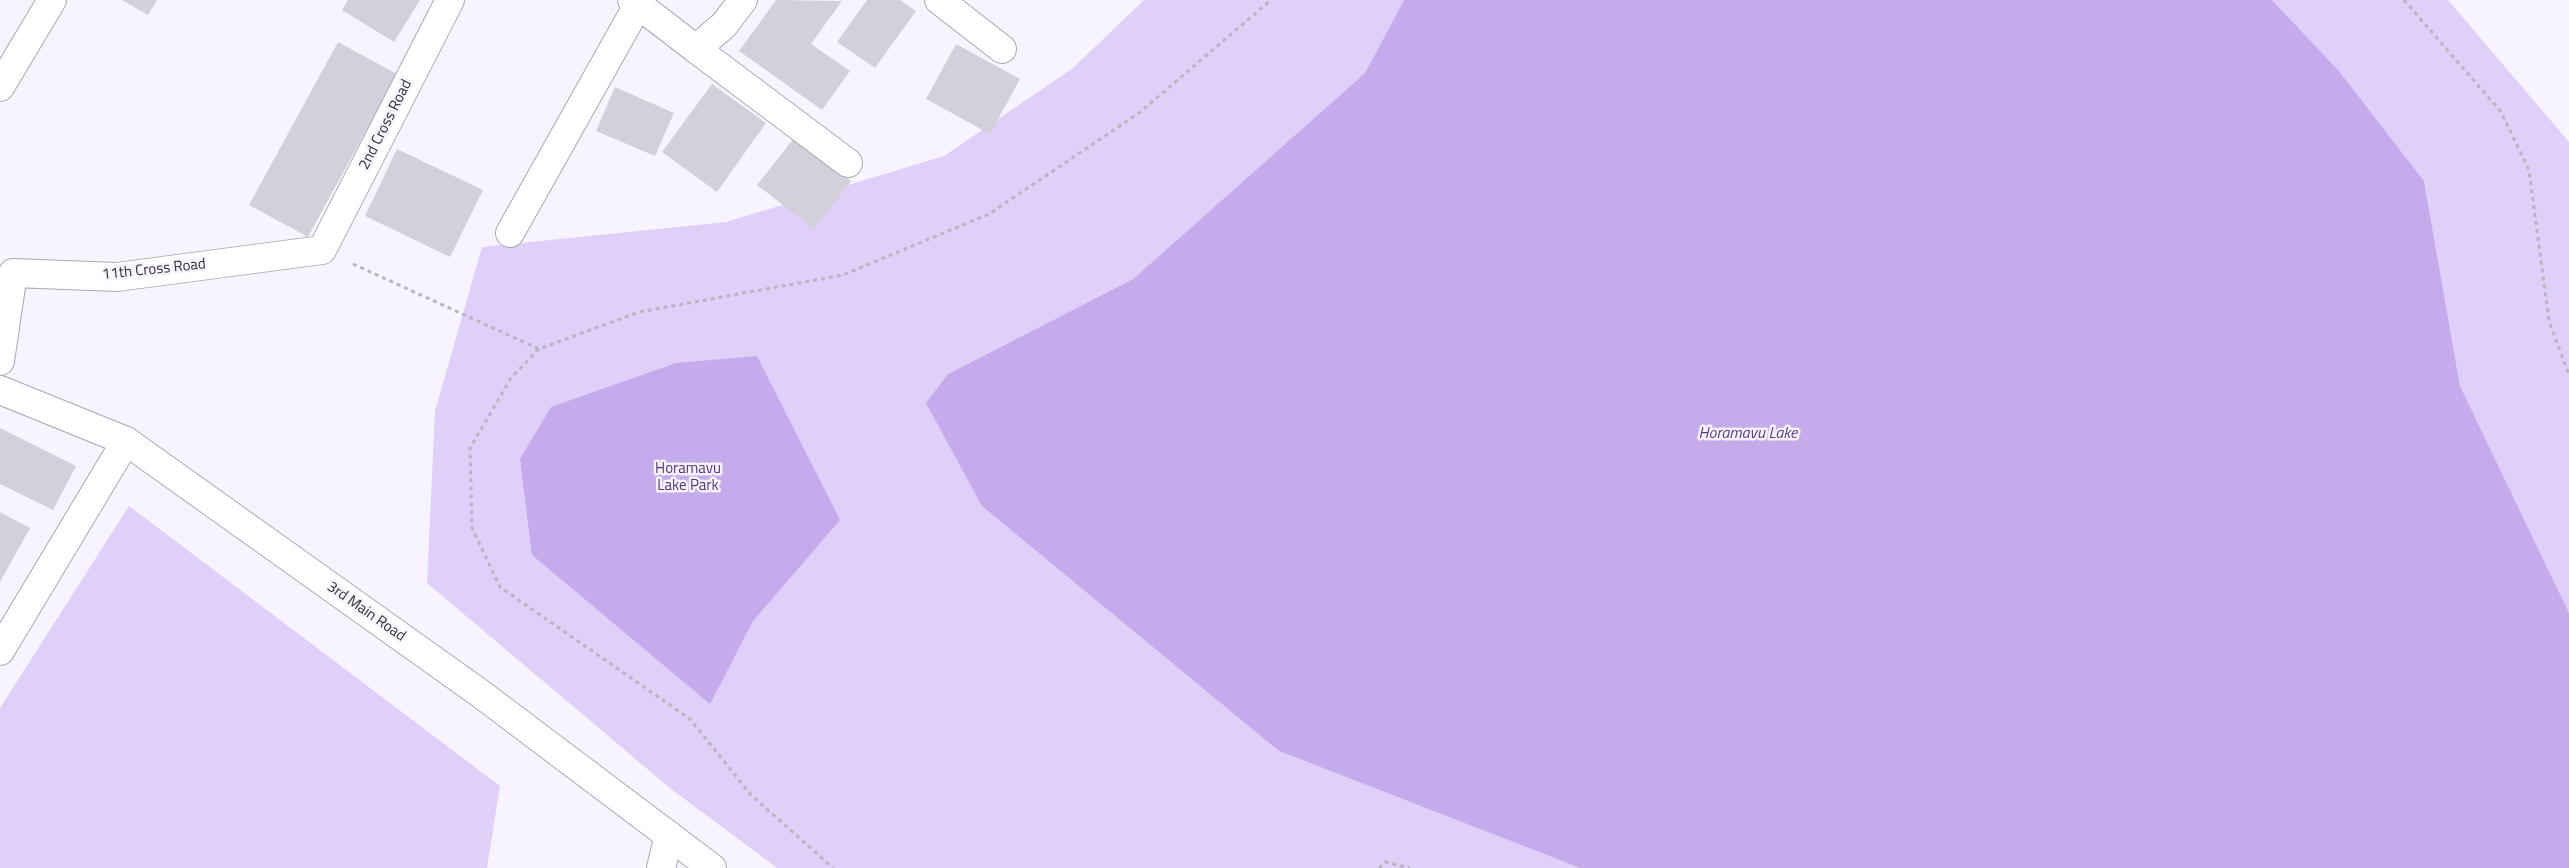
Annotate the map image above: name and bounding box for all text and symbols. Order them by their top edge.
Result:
street label: 2nd Cross Road [356,77,416,173]
street label: 11th Cross Road [101,256,207,284]
water label: Horamavu Lake [1699,424,1797,444]
park label: Horamavu Lake Park [655,460,721,495]
street label: 3rd Main Road [323,578,409,646]

